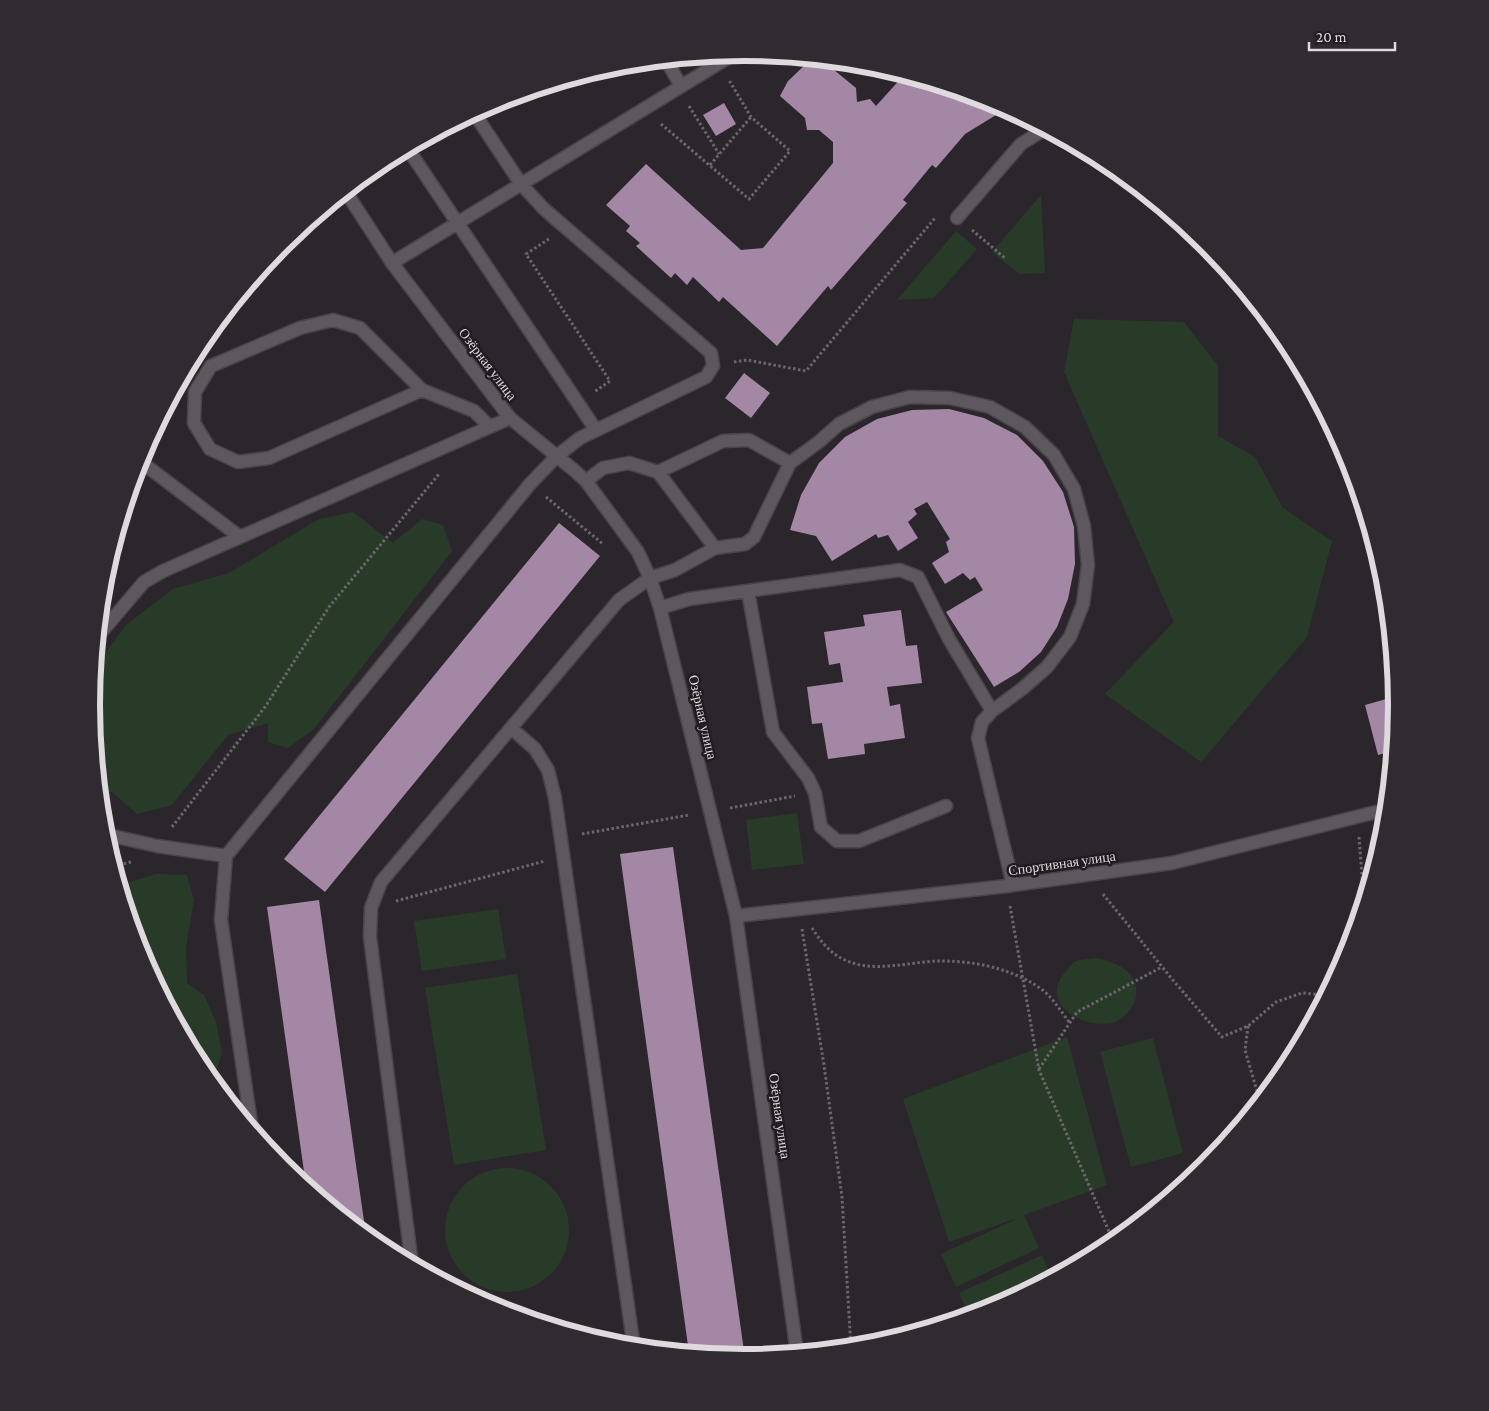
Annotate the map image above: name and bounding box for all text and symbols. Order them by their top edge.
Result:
scale bar [1309,20,1395,52]
text: 20 m [1316,29,1347,45]
street label: Озёрная улица [456,325,521,404]
street label: Озёрная улица [686,673,721,762]
street label: Спортивная улица [1007,847,1117,878]
street label: Озёрная улица [766,1072,794,1161]

